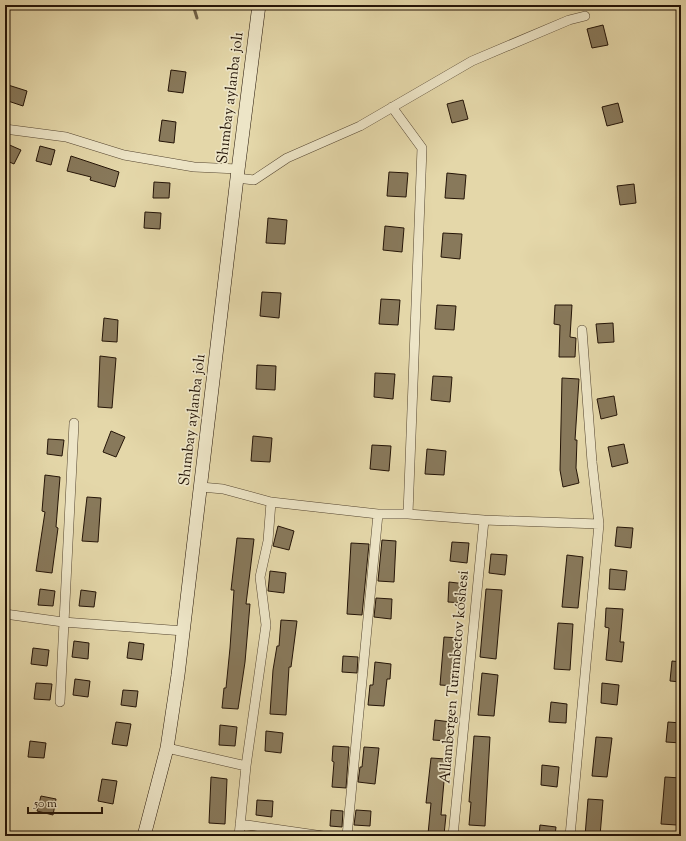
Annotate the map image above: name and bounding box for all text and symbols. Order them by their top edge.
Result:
street label: Shımbay aylanba jolı [212,31,250,165]
street label: Shımbay aylanba jolı [174,353,212,487]
street label: Allambergen Turımbetov kóshesi [435,570,475,784]
scale bar [28,789,102,815]
text: 50 m [33,795,57,813]

